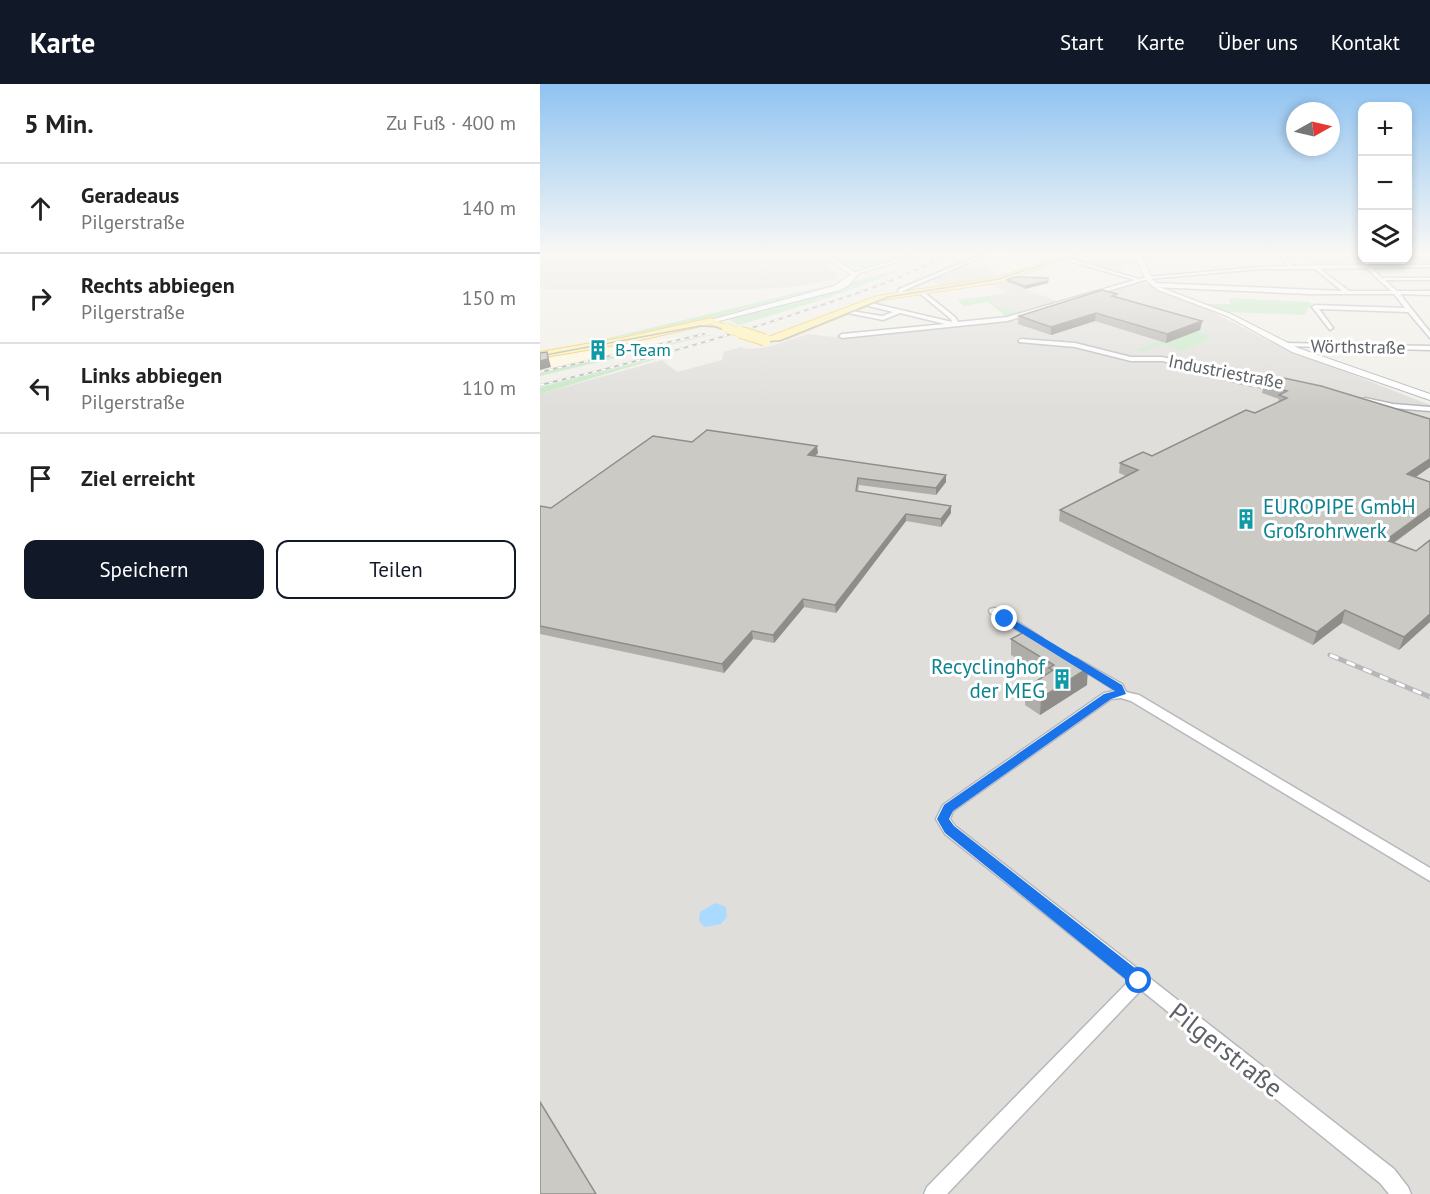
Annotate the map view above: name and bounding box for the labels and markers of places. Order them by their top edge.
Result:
building icon: B-Team [586,338,610,362]
place label: B-Team [615,338,671,361]
place label: EUROPIPE GmbH Großrohrwerk [1263,493,1416,544]
building icon: EUROPIPE GmbH Großrohrwerk [1234,507,1258,531]
place label: Recyclinghof der MEG [931,653,1046,704]
building icon: Recyclinghof der MEG [1050,667,1074,691]

